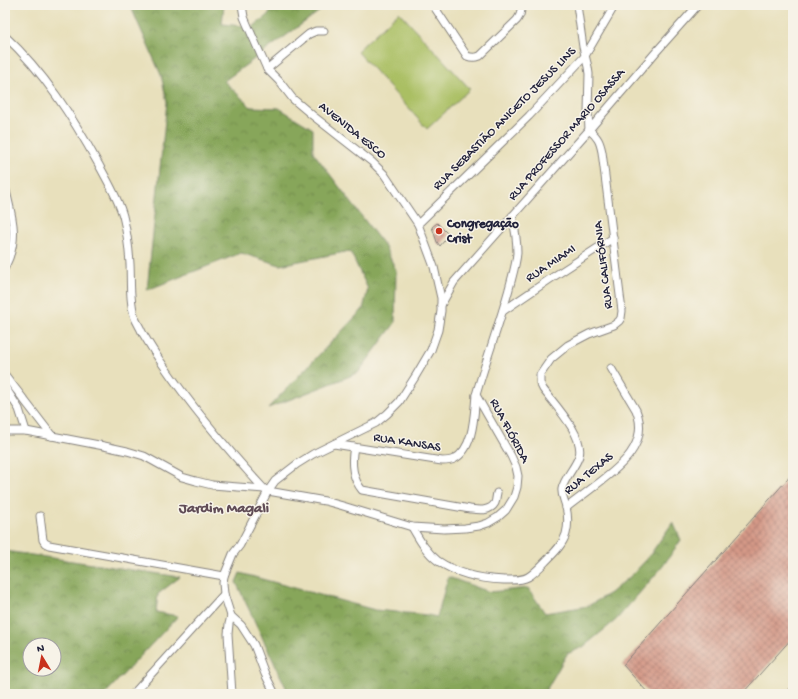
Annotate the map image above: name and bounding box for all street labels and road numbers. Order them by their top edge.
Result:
street label: RUA SEBASTIÃO ANICETO JESUS LINS [429,43,580,194]
street label: RUA PROFESSOR MARIO OSASSA [506,65,629,204]
street label: AVENIDA ESCO [315,99,389,163]
street label: RUA CALIFÓRNIA [591,219,617,310]
street label: RUA MIAMI [523,242,579,286]
street label: RUA FLÓRIDA [486,396,533,467]
street label: RUA KANSAS [372,430,443,456]
street label: RUA TEXAS [561,449,617,498]

